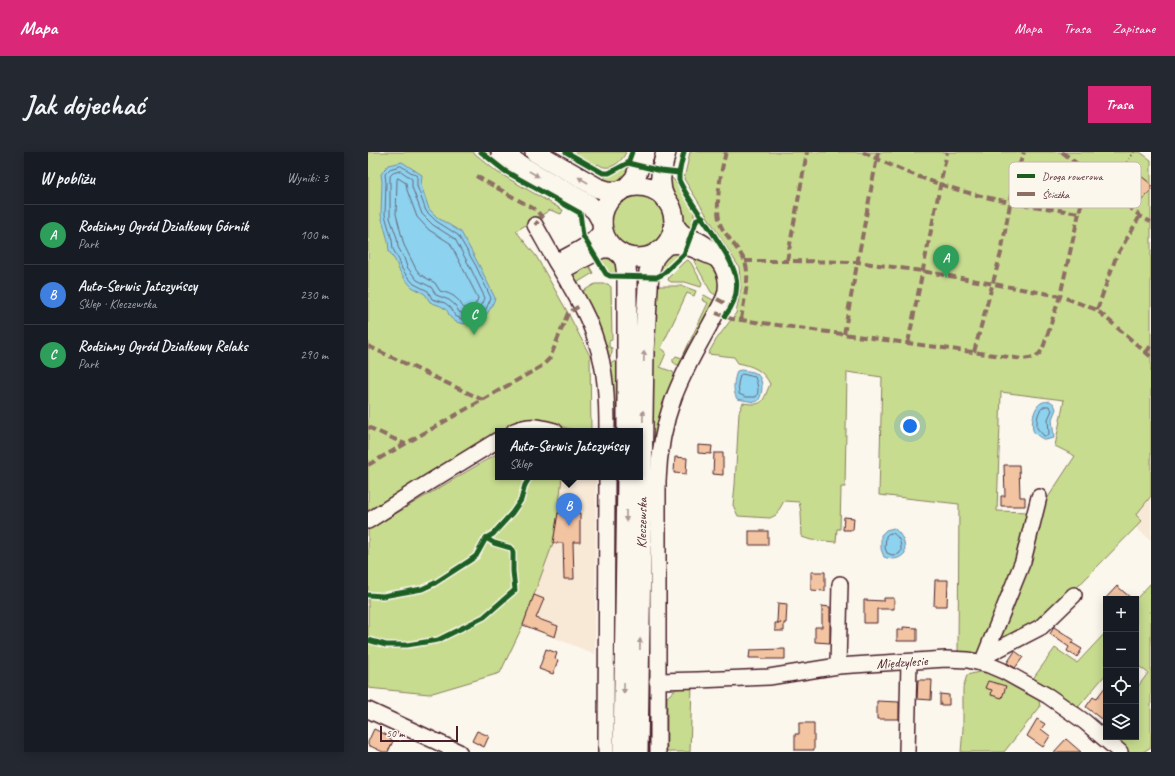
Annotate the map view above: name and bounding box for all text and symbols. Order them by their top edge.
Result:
text: Mapa [20,16,57,40]
text: Mapa [1015,20,1042,37]
text: Trasa [1064,20,1091,37]
text: Zapisane [1113,20,1155,37]
button: Trasa [1088,86,1151,123]
text: Jak dojechać [24,87,145,122]
legend [1009,162,1141,208]
text: W pobliżu [40,168,95,189]
text: Droga rowerowa [1042,169,1104,183]
text: Wyniki: 3 [287,170,328,186]
one-way arrow [528,170,540,177]
one-way arrow [577,176,589,183]
text: Ścieżka [1042,187,1070,201]
text: Rodzinny Ogród Działkowy Górnik [78,217,248,236]
text: A [50,227,56,243]
text: 100 m [300,227,328,243]
text: Park [78,236,99,252]
pin: A [933,245,959,278]
text: Auto-Serwis Jatczyńscy [78,277,197,296]
text: B [50,287,56,303]
text: 230 m [300,287,328,303]
text: Sklep · Kleczewska [78,296,156,312]
pin: C [461,302,487,335]
text: Rodzinny Ogród Działkowy Relaks [78,337,248,356]
text: C [50,347,56,363]
text: 290 m [300,347,328,363]
one-way arrow [641,349,647,362]
text: Park [78,356,99,372]
one-way arrow [640,409,646,422]
your location [900,416,920,436]
popup [495,428,643,480]
text: Auto-Serwis Jatczyńscy [509,437,629,456]
text: Sklep [509,456,532,472]
pin: B [556,493,582,526]
street label: Kleczewska [633,496,651,549]
one-way arrow [623,510,629,523]
map controls [1103,596,1139,740]
button: + [1103,596,1139,632]
button: − [1103,632,1139,668]
one-way arrow [637,637,643,650]
street label: Międzylesie [876,652,929,672]
button: locate [1103,668,1139,704]
one-way arrow [621,682,627,695]
button: layers [1103,704,1139,740]
scale bar [380,724,458,743]
text: 50 m [386,726,405,740]

